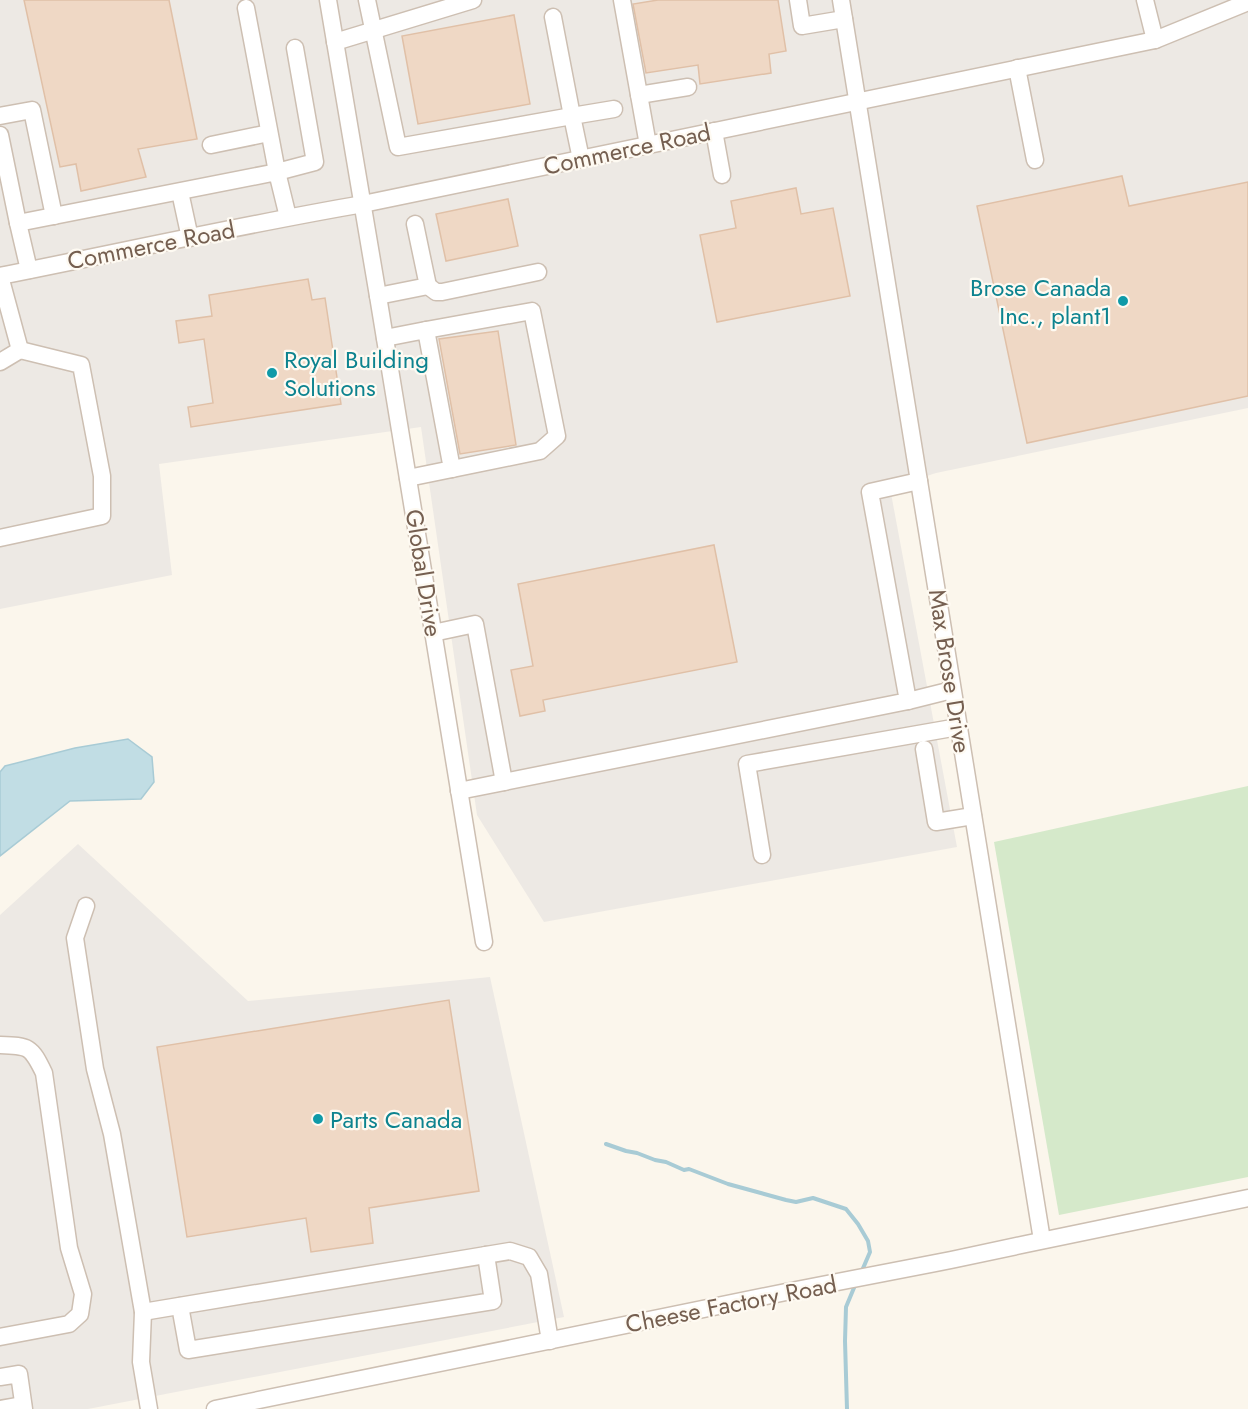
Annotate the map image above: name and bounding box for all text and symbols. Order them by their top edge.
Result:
street label: Commerce Road [540,114,714,184]
street label: Commerce Road [64,212,238,278]
place label: Brose Canada Inc., plant1 [970,270,1111,333]
marker: Brose Canada Inc., plant1 [1116,294,1130,308]
place label: Royal Building Solutions [284,342,429,405]
marker: Royal Building Solutions [265,366,279,380]
street label: Global Drive [397,507,451,639]
street label: Max Brose Drive [920,587,980,755]
place label: Parts Canada [330,1102,462,1137]
marker: Parts Canada [311,1112,325,1126]
street label: Cheese Factory Road [622,1266,840,1342]

